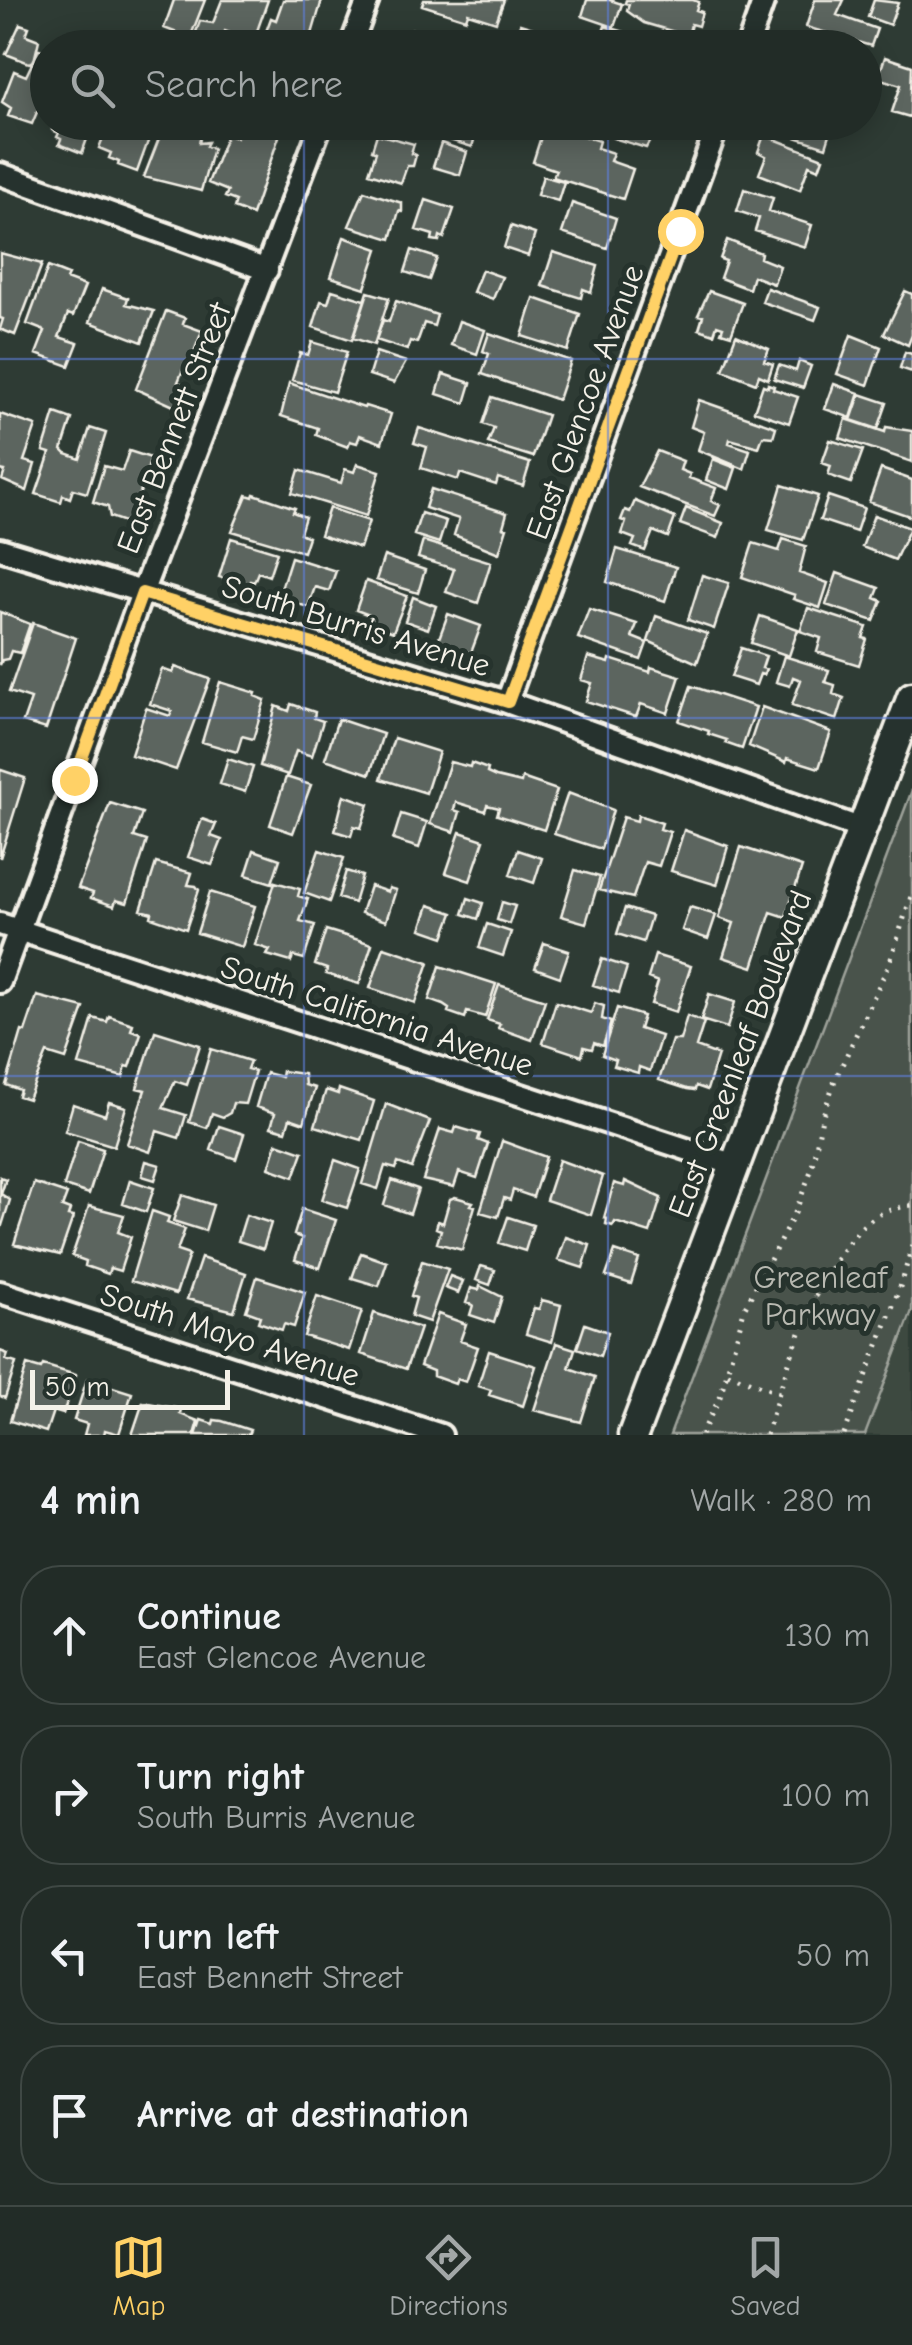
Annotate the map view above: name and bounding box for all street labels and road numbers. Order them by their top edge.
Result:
street label: East Glencoe Avenue [518,260,652,544]
street label: East Bennett Street [109,297,239,559]
street label: South Burris Avenue [218,568,494,684]
street label: East Greenleaf Boulevard [661,885,819,1223]
street label: South California Avenue [216,948,538,1084]
street label: South Mayo Avenue [96,1276,364,1394]

